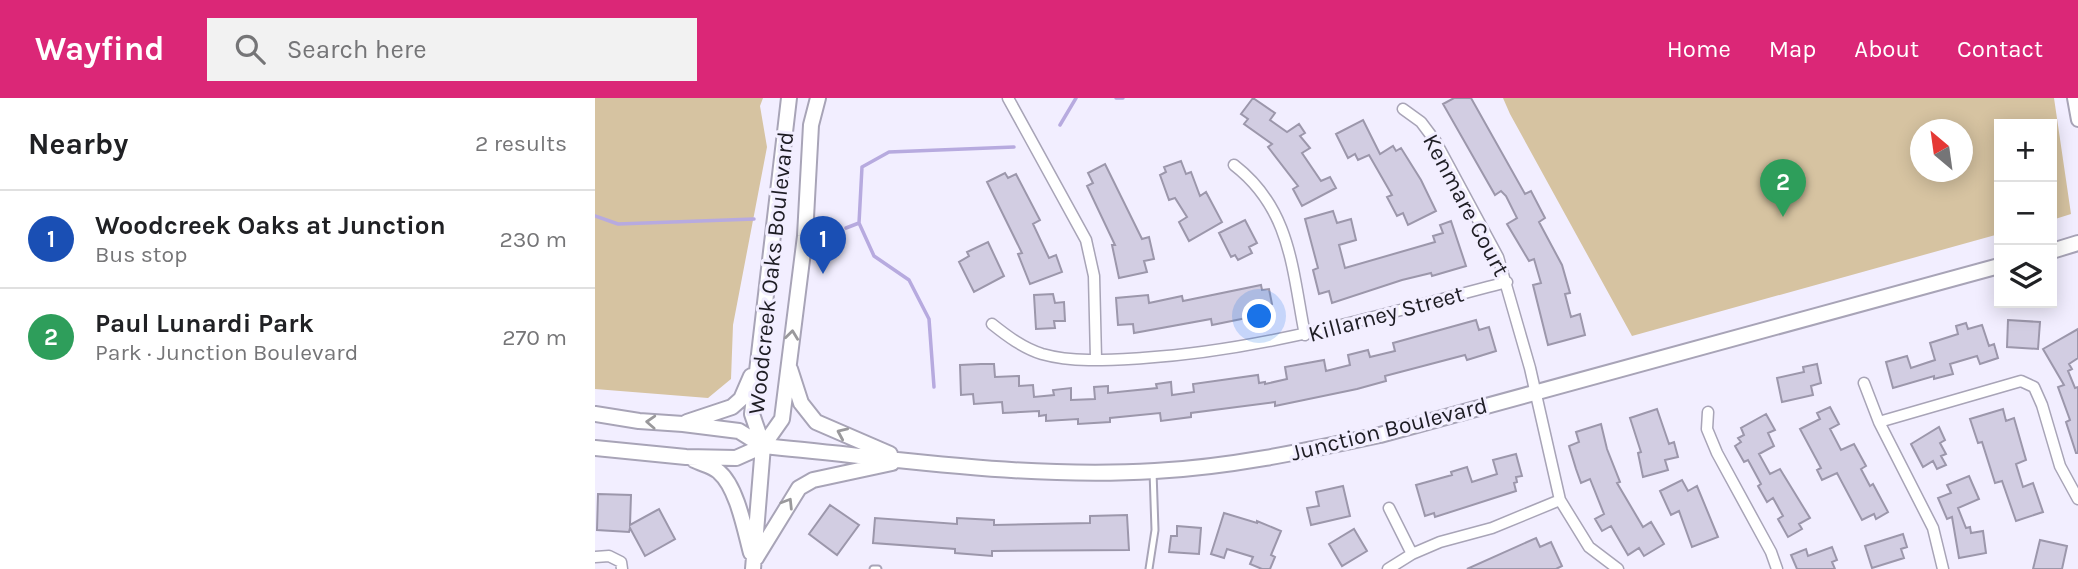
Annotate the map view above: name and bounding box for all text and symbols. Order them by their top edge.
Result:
search box [207,18,697,81]
text: Wayfind [35,30,165,68]
icon: search [231,30,269,68]
text: Search here [287,34,426,65]
text: Home [1667,35,1731,63]
text: Map [1769,35,1816,63]
text: About [1854,35,1919,63]
text: Contact [1957,35,2043,63]
north arrow [1910,119,1973,182]
map controls [1994,119,2057,308]
button: + [1994,119,2057,182]
text: Nearby [28,126,128,162]
street label: Kenmare Court [1417,129,1515,281]
text: 2 results [475,130,567,157]
street label: Woodcreek Oaks Boulevard [743,130,799,416]
pin: 2 [1760,159,1806,217]
button: − [1994,182,2057,245]
text: Woodcreek Oaks at Junction [95,210,446,241]
pin: 1 [800,216,846,274]
text: 1 [47,226,55,253]
text: 230 m [499,226,567,253]
text: Bus stop [95,241,188,268]
button: layers [1994,245,2057,308]
street label: Killarney Street [1305,280,1467,348]
your location [1242,299,1276,333]
text: Paul Lunardi Park [95,308,314,339]
text: 2 [44,324,58,351]
text: 270 m [502,324,567,351]
one-way arrow [784,330,799,341]
text: Park · Junction Boulevard [95,339,358,366]
street label: Junction Boulevard [1288,392,1490,466]
one-way arrow [645,414,656,429]
one-way arrow [837,427,849,441]
one-way arrow [780,498,793,511]

